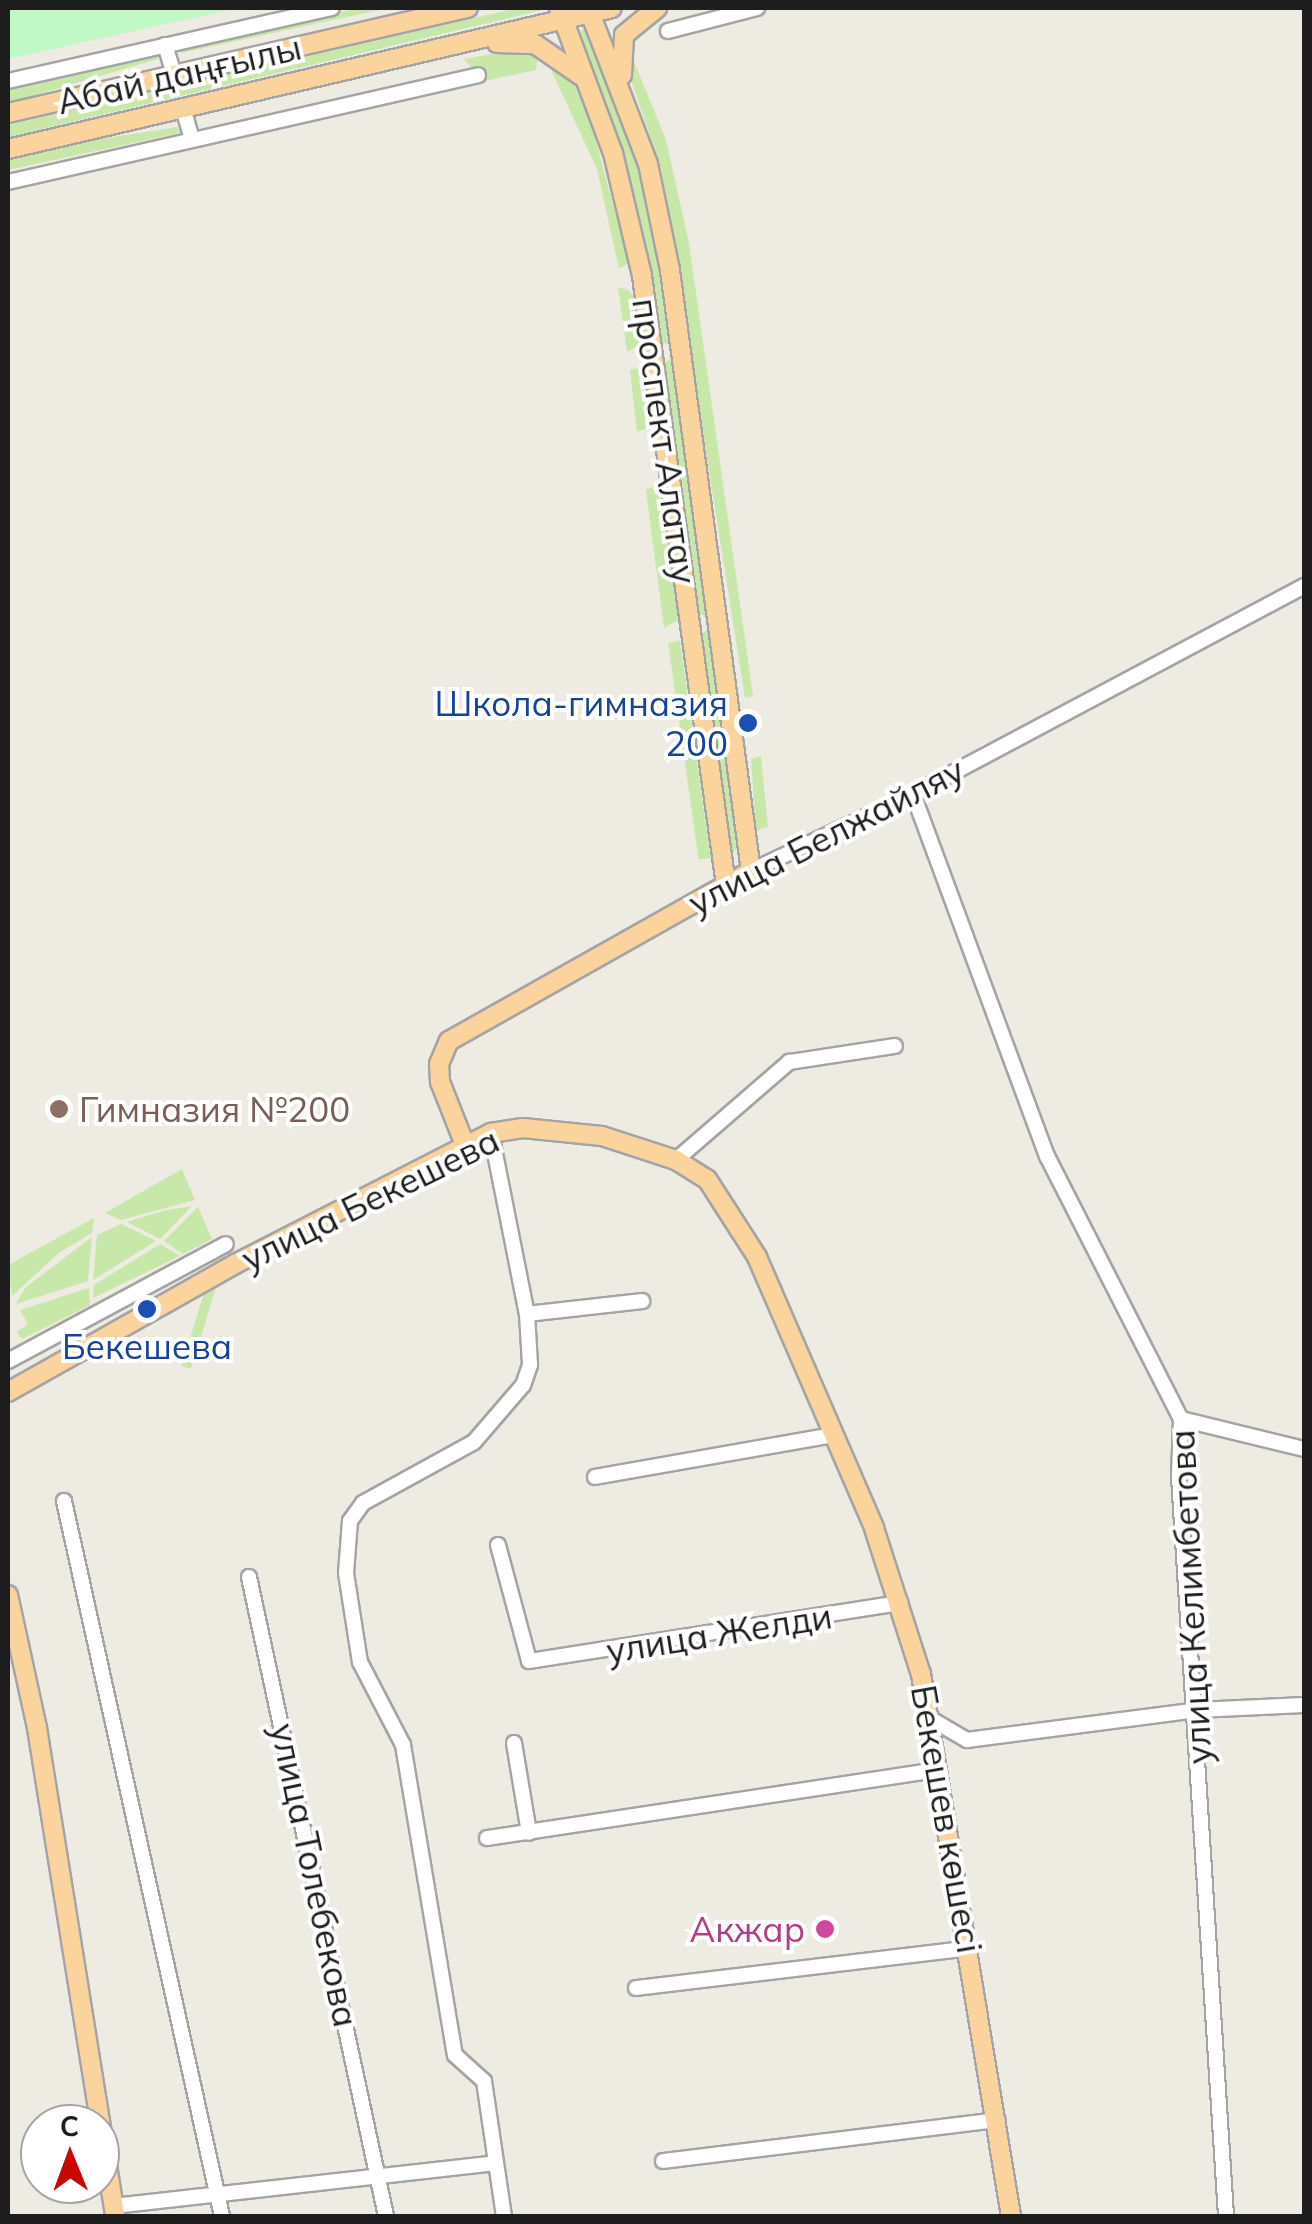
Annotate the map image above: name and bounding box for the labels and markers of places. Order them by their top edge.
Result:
place label: Школа-гимназия 200 [434,682,728,764]
marker: Школа-гимназия 200 [737,712,759,734]
place label: Гимназия №200 [79,1088,350,1130]
marker: Гимназия №200 [48,1098,70,1120]
marker: Бекешева [136,1298,158,1320]
place label: Бекешева [62,1325,232,1367]
place label: Акжар [689,1908,805,1950]
marker: Акжар [814,1918,836,1940]

